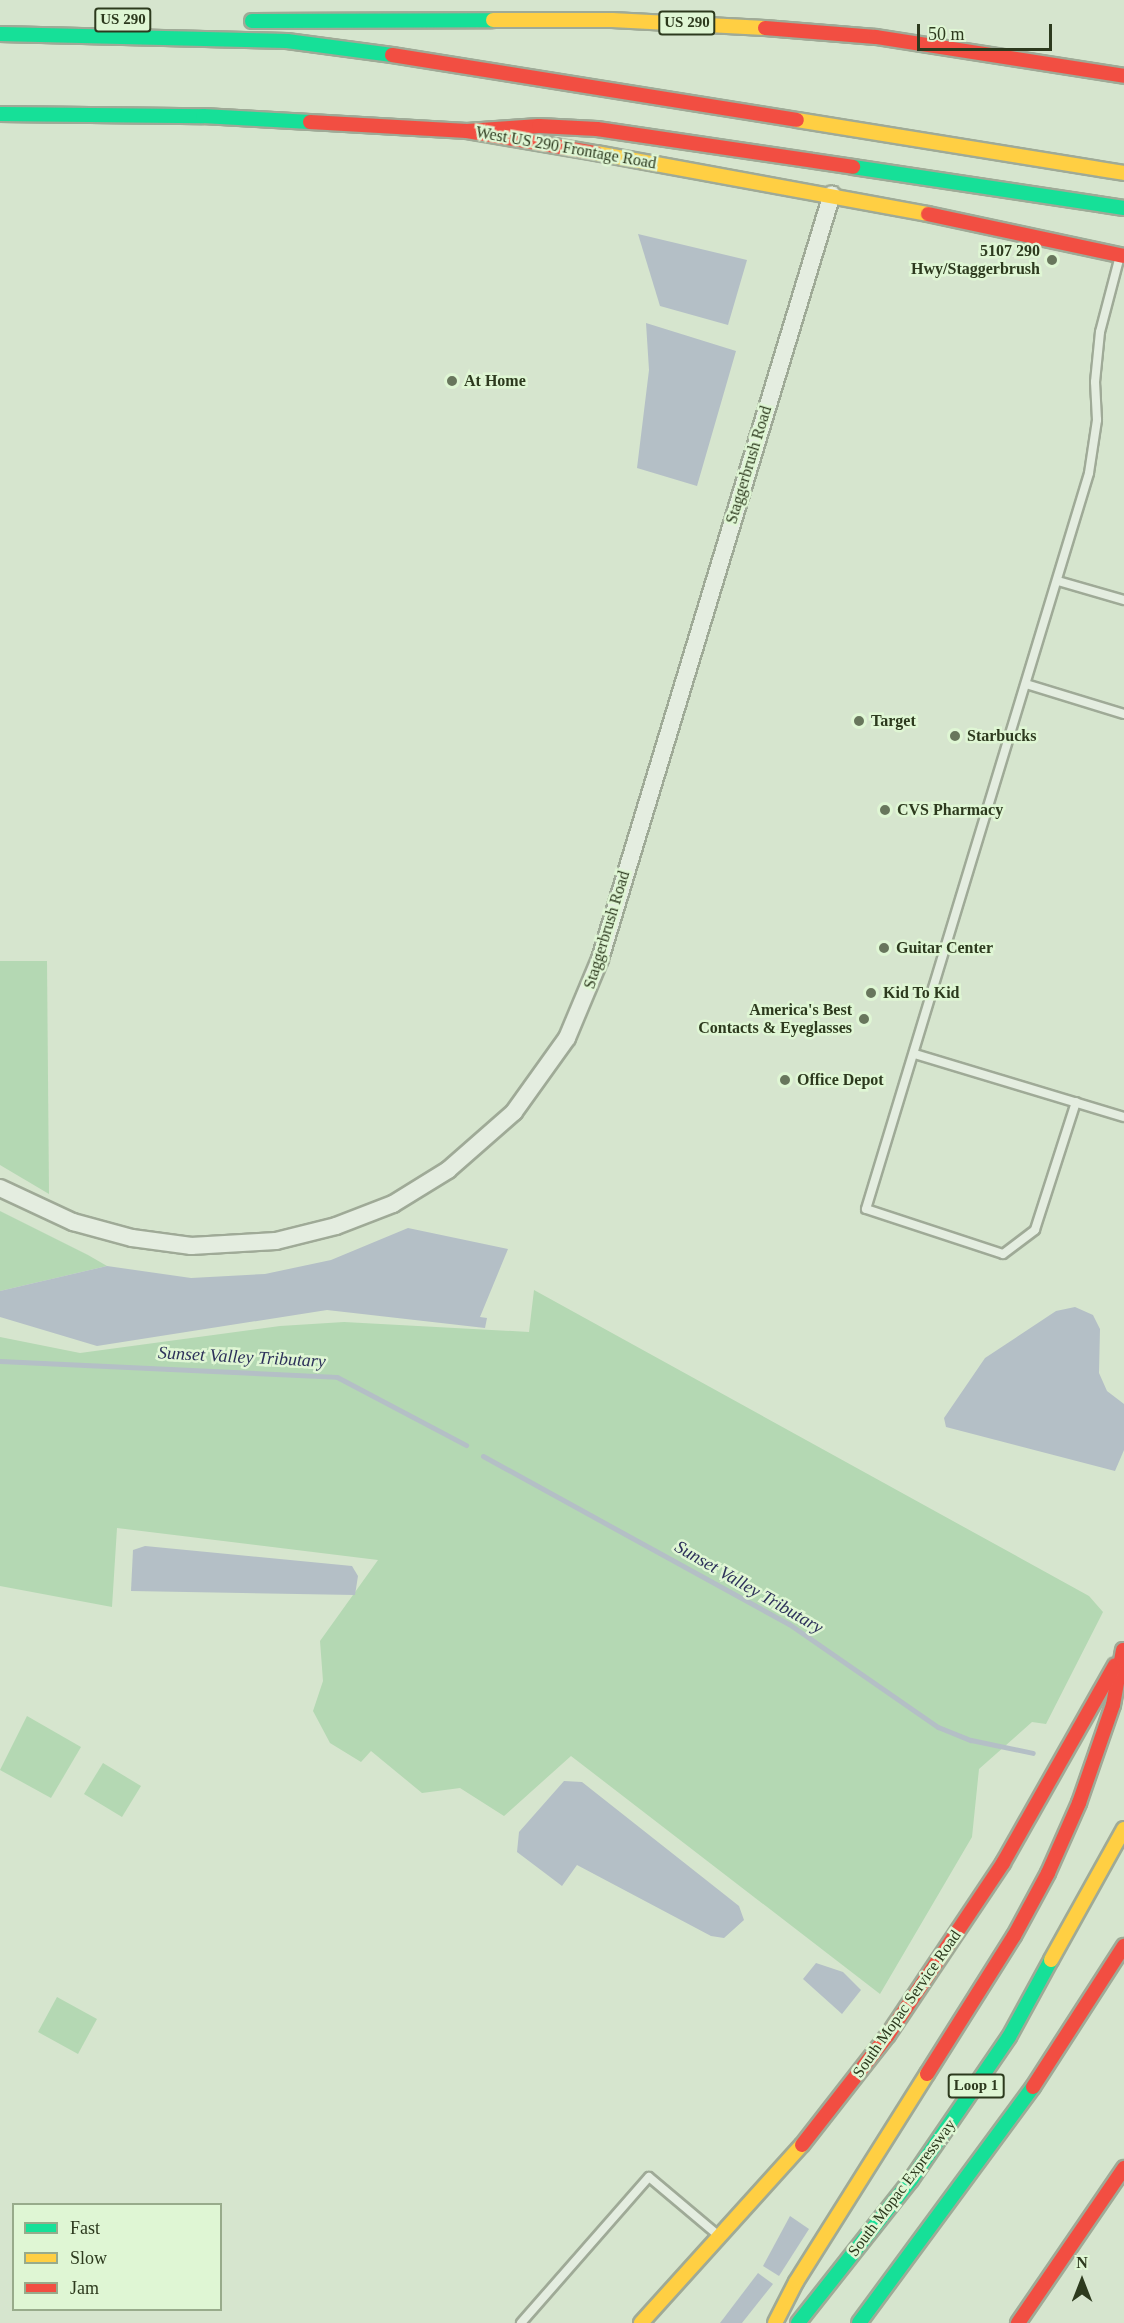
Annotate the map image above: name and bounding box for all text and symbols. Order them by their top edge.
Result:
road number: US 290 [93,8,153,32]
road number: US 290 [657,11,717,35]
scale bar [920,12,1055,50]
text: 50 m [928,24,965,44]
street label: West US 290 Frontage Road [474,123,658,173]
place label: 5107 290 Hwy/Staggerbrush [911,241,1040,279]
marker: 5107 290 Hwy/Staggerbrush [1045,253,1059,267]
place label: At Home [464,371,526,391]
marker: At Home [445,374,459,388]
street label: Staggerbrush Road [722,404,776,526]
place label: Target [871,711,916,731]
marker: Target [852,714,866,728]
place label: Starbucks [967,726,1036,746]
marker: Starbucks [948,729,962,743]
place label: CVS Pharmacy [897,800,1003,820]
marker: CVS Pharmacy [878,803,892,817]
street label: Staggerbrush Road [580,869,634,991]
place label: Guitar Center [896,938,993,958]
marker: Guitar Center [877,941,891,955]
place label: Kid To Kid [883,983,960,1003]
marker: Kid To Kid [864,986,878,1000]
place label: America's Best Contacts & Eyeglasses [698,1000,852,1038]
marker: America's Best Contacts & Eyeglasses [857,1012,871,1026]
place label: Office Depot [797,1070,884,1090]
marker: Office Depot [778,1073,792,1087]
water label: Sunset Valley Tributary [158,1342,326,1372]
water label: Sunset Valley Tributary [671,1536,827,1638]
street label: South Mopac Service Road [849,1927,965,2081]
road number: Loop 1 [948,2074,1004,2098]
street label: South Mopac Expressway [844,2116,960,2260]
legend [12,2203,222,2311]
text: Fast [70,2218,100,2238]
text: Slow [70,2248,107,2268]
north arrow [1052,2251,1112,2311]
text: N [1076,2254,1088,2271]
text: Jam [70,2278,99,2298]

